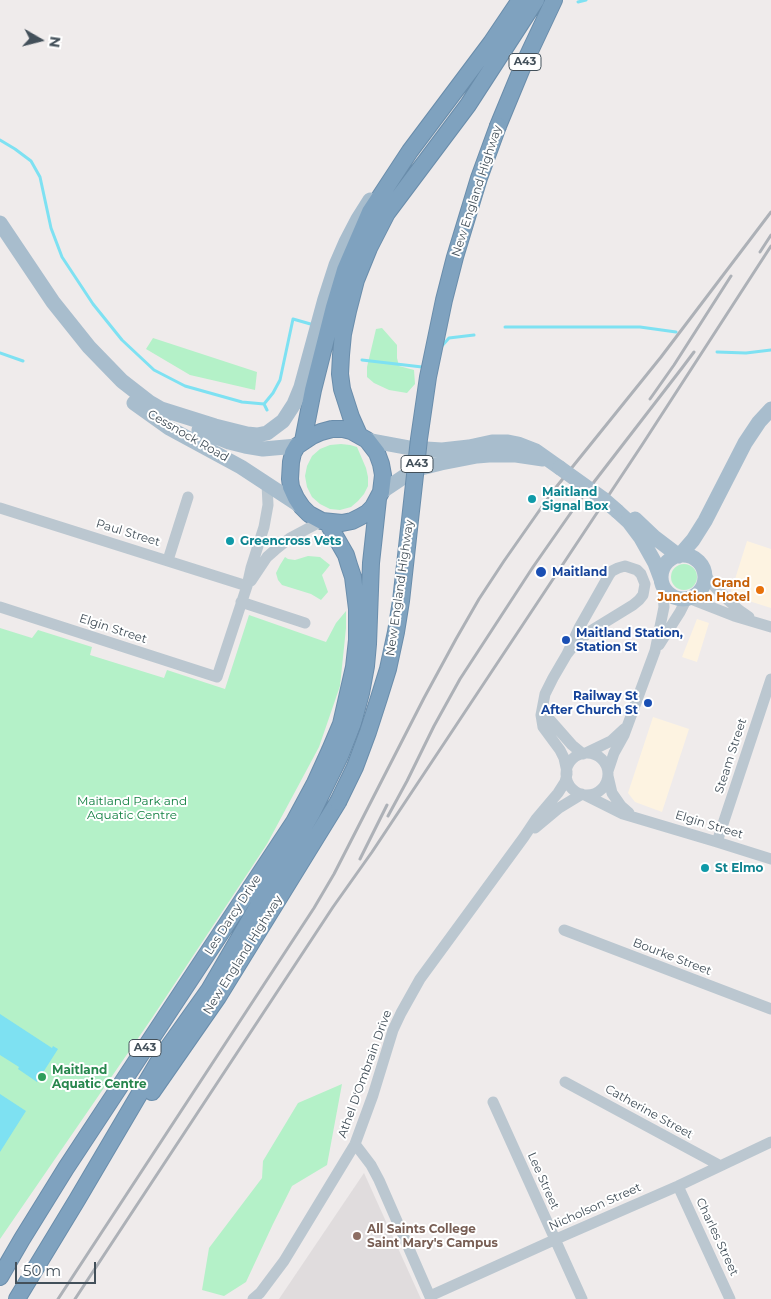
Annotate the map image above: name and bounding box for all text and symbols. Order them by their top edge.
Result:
north arrow [15,15,65,65]
text: N [45,35,65,49]
road number: A43 [509,54,541,70]
street label: New England Highway [449,123,505,259]
street label: Cessnock Road [145,407,231,465]
road number: A43 [401,456,433,472]
place label: Maitland Signal Box [542,485,608,513]
marker: Maitland Signal Box [526,493,538,505]
street label: Paul Street [94,516,162,550]
street label: New England Highway [383,519,417,657]
place label: Greencross Vets [240,534,341,548]
marker: Greencross Vets [224,535,236,547]
marker: Maitland [534,565,548,579]
place label: Maitland [552,565,607,579]
place label: Grand Junction Hotel [658,576,750,604]
marker: Grand Junction Hotel [754,584,766,596]
street label: Elgin Street [77,611,149,647]
place label: Maitland Station, Station St [576,626,683,654]
marker: Maitland Station, Station St [560,634,572,646]
place label: Railway St After Church St [541,689,638,717]
marker: Railway St After Church St [642,697,654,709]
street label: Steam Street [712,717,750,795]
park label: Maitland Park and Aquatic Centre [77,794,187,822]
street label: Elgin Street [673,808,745,842]
place label: St Elmo [715,861,763,875]
marker: St Elmo [699,862,711,874]
street label: Les Darcy Drive [202,872,264,958]
street label: New England Highway [200,893,286,1017]
street label: Bourke Street [631,935,713,979]
street label: Athel D'Ombrain Drive [335,1008,395,1140]
road number: A43 [129,1040,161,1056]
place label: Maitland Aquatic Centre [52,1063,147,1091]
marker: Maitland Aquatic Centre [36,1071,48,1083]
street label: Catherine Street [602,1082,696,1142]
street label: Lee Street [524,1150,562,1212]
street label: Nicholson Street [547,1180,643,1234]
street label: Charles Street [693,1196,741,1278]
place label: All Saints College Saint Mary's Campus [367,1222,498,1250]
marker: All Saints College Saint Mary's Campus [351,1230,363,1242]
scale bar [18,1252,99,1284]
text: 50 m [23,1261,61,1280]

